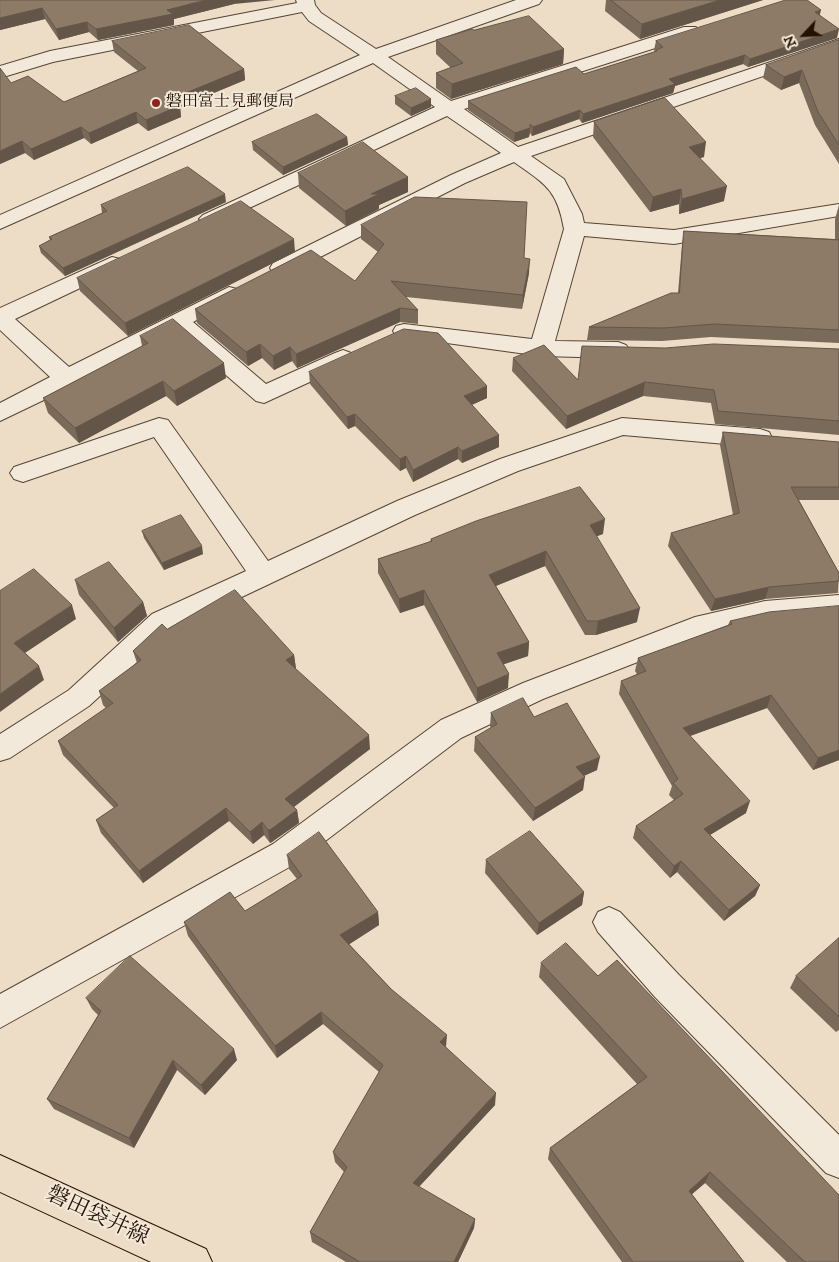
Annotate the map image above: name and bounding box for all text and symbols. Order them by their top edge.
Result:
north arrow [779,10,829,60]
text: N [780,32,801,50]
place label: 磐田富士見郵便局 [166,93,294,113]
marker: 磐田富士見郵便局 [150,97,162,109]
street label: 磐田袋井線 [42,1182,152,1252]

